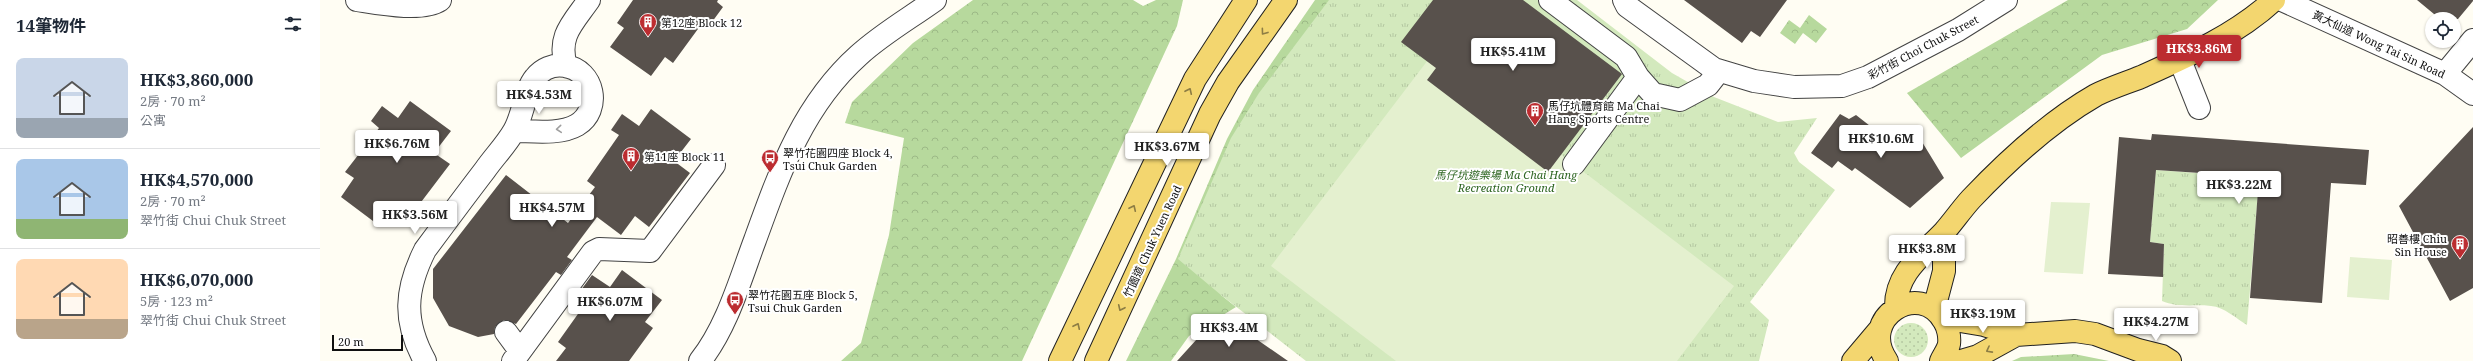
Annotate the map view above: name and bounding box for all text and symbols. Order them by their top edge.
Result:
street label: 黃大仙道 Wong Tai Sin Road [2310,7,2448,82]
street label: 彩竹街 Choi Chuk Street [1865,11,1981,83]
building icon: 第12座 Block 12 [638,12,658,37]
map controls [2425,12,2461,48]
button: locate [2425,12,2461,48]
icon: filters [282,13,304,35]
text: 14筆物件 [16,14,86,37]
place label: 第12座 Block 12 [661,15,742,30]
one-way arrow [1261,27,1268,34]
pin: HK$3.86M [2158,35,2240,69]
pin: HK$5.41M [1472,38,1554,72]
text: HK$3.86M [2166,39,2232,57]
text: HK$5.41M [1480,42,1546,60]
text: HK$3,860,000 [140,68,253,91]
icon: home [48,74,96,122]
pin: HK$4.53M [498,81,580,115]
text: HK$4.53M [506,85,572,103]
one-way arrow [1184,88,1192,95]
text: 2房 · 70 m² [140,92,206,110]
place label: 馬仔坑體育館 Ma Chai Hang Sports Centre [1548,98,1660,126]
building icon: 馬仔坑體育館 Ma Chai Hang Sports Centre [1525,101,1545,126]
text: 公寓 [140,111,166,129]
one-way arrow [556,125,563,134]
pin: HK$10.6M [1840,125,1922,159]
text: HK$10.6M [1848,129,1914,147]
pin: HK$6.76M [356,130,438,164]
pin: HK$3.67M [1126,133,1208,167]
text: HK$6.76M [364,134,430,152]
text: HK$3.67M [1134,137,1200,155]
place label: 翠竹花園四座 Block 4, Tsui Chuk Garden [783,145,893,173]
building icon: 第11座 Block 11 [621,146,641,171]
bus stop icon: 翠竹花園四座 Block 4, Tsui Chuk Garden [760,148,780,173]
place label: 第11座 Block 11 [644,149,725,164]
park label: 馬仔坑遊樂場 Ma Chai Hang Recreation Ground [1435,167,1578,195]
text: HK$4,570,000 [140,168,253,191]
pin: HK$3.22M [2198,171,2280,205]
icon: home [48,175,96,223]
text: HK$3.22M [2206,175,2272,193]
street label: 竹園道 Chuk Yuen Road [1119,182,1185,299]
text: 2房 · 70 m² [140,192,206,210]
pin: HK$4.57M [511,194,593,228]
text: HK$4.57M [519,198,585,216]
pin: HK$3.56M [374,201,456,235]
text: HK$3.56M [382,205,448,223]
one-way arrow [1128,205,1136,213]
text: 翠竹街 Chui Chuk Street [140,211,286,229]
place label: 昭善樓 Chiu Sin House [2387,231,2447,259]
building icon: 昭善樓 Chiu Sin House [2450,234,2470,259]
pin: HK$3.8M [1890,235,1964,269]
text: HK$3.8M [1898,239,1956,257]
text: HK$6,070,000 [140,268,253,291]
icon: home [48,275,96,323]
place label: 翠竹花園五座 Block 5, Tsui Chuk Garden [748,287,858,315]
pin: HK$6.07M [569,288,651,322]
bus stop icon: 翠竹花園五座 Block 5, Tsui Chuk Garden [725,290,745,315]
text: 5房 · 123 m² [140,292,213,310]
text: HK$6.07M [577,292,643,310]
pin: HK$3.19M [1942,300,2024,334]
one-way arrow [1118,304,1126,312]
text: HK$3.19M [1950,304,2016,322]
pin: HK$4.27M [2115,308,2197,342]
text: 翠竹街 Chui Chuk Street [140,311,286,329]
text: HK$4.27M [2123,312,2189,330]
pin: HK$3.4M [1192,314,1266,348]
text: HK$3.4M [1200,318,1258,336]
one-way arrow [1072,322,1080,330]
scale bar [332,333,403,352]
text: 20 m [338,334,364,349]
one-way arrow [1986,345,1993,353]

